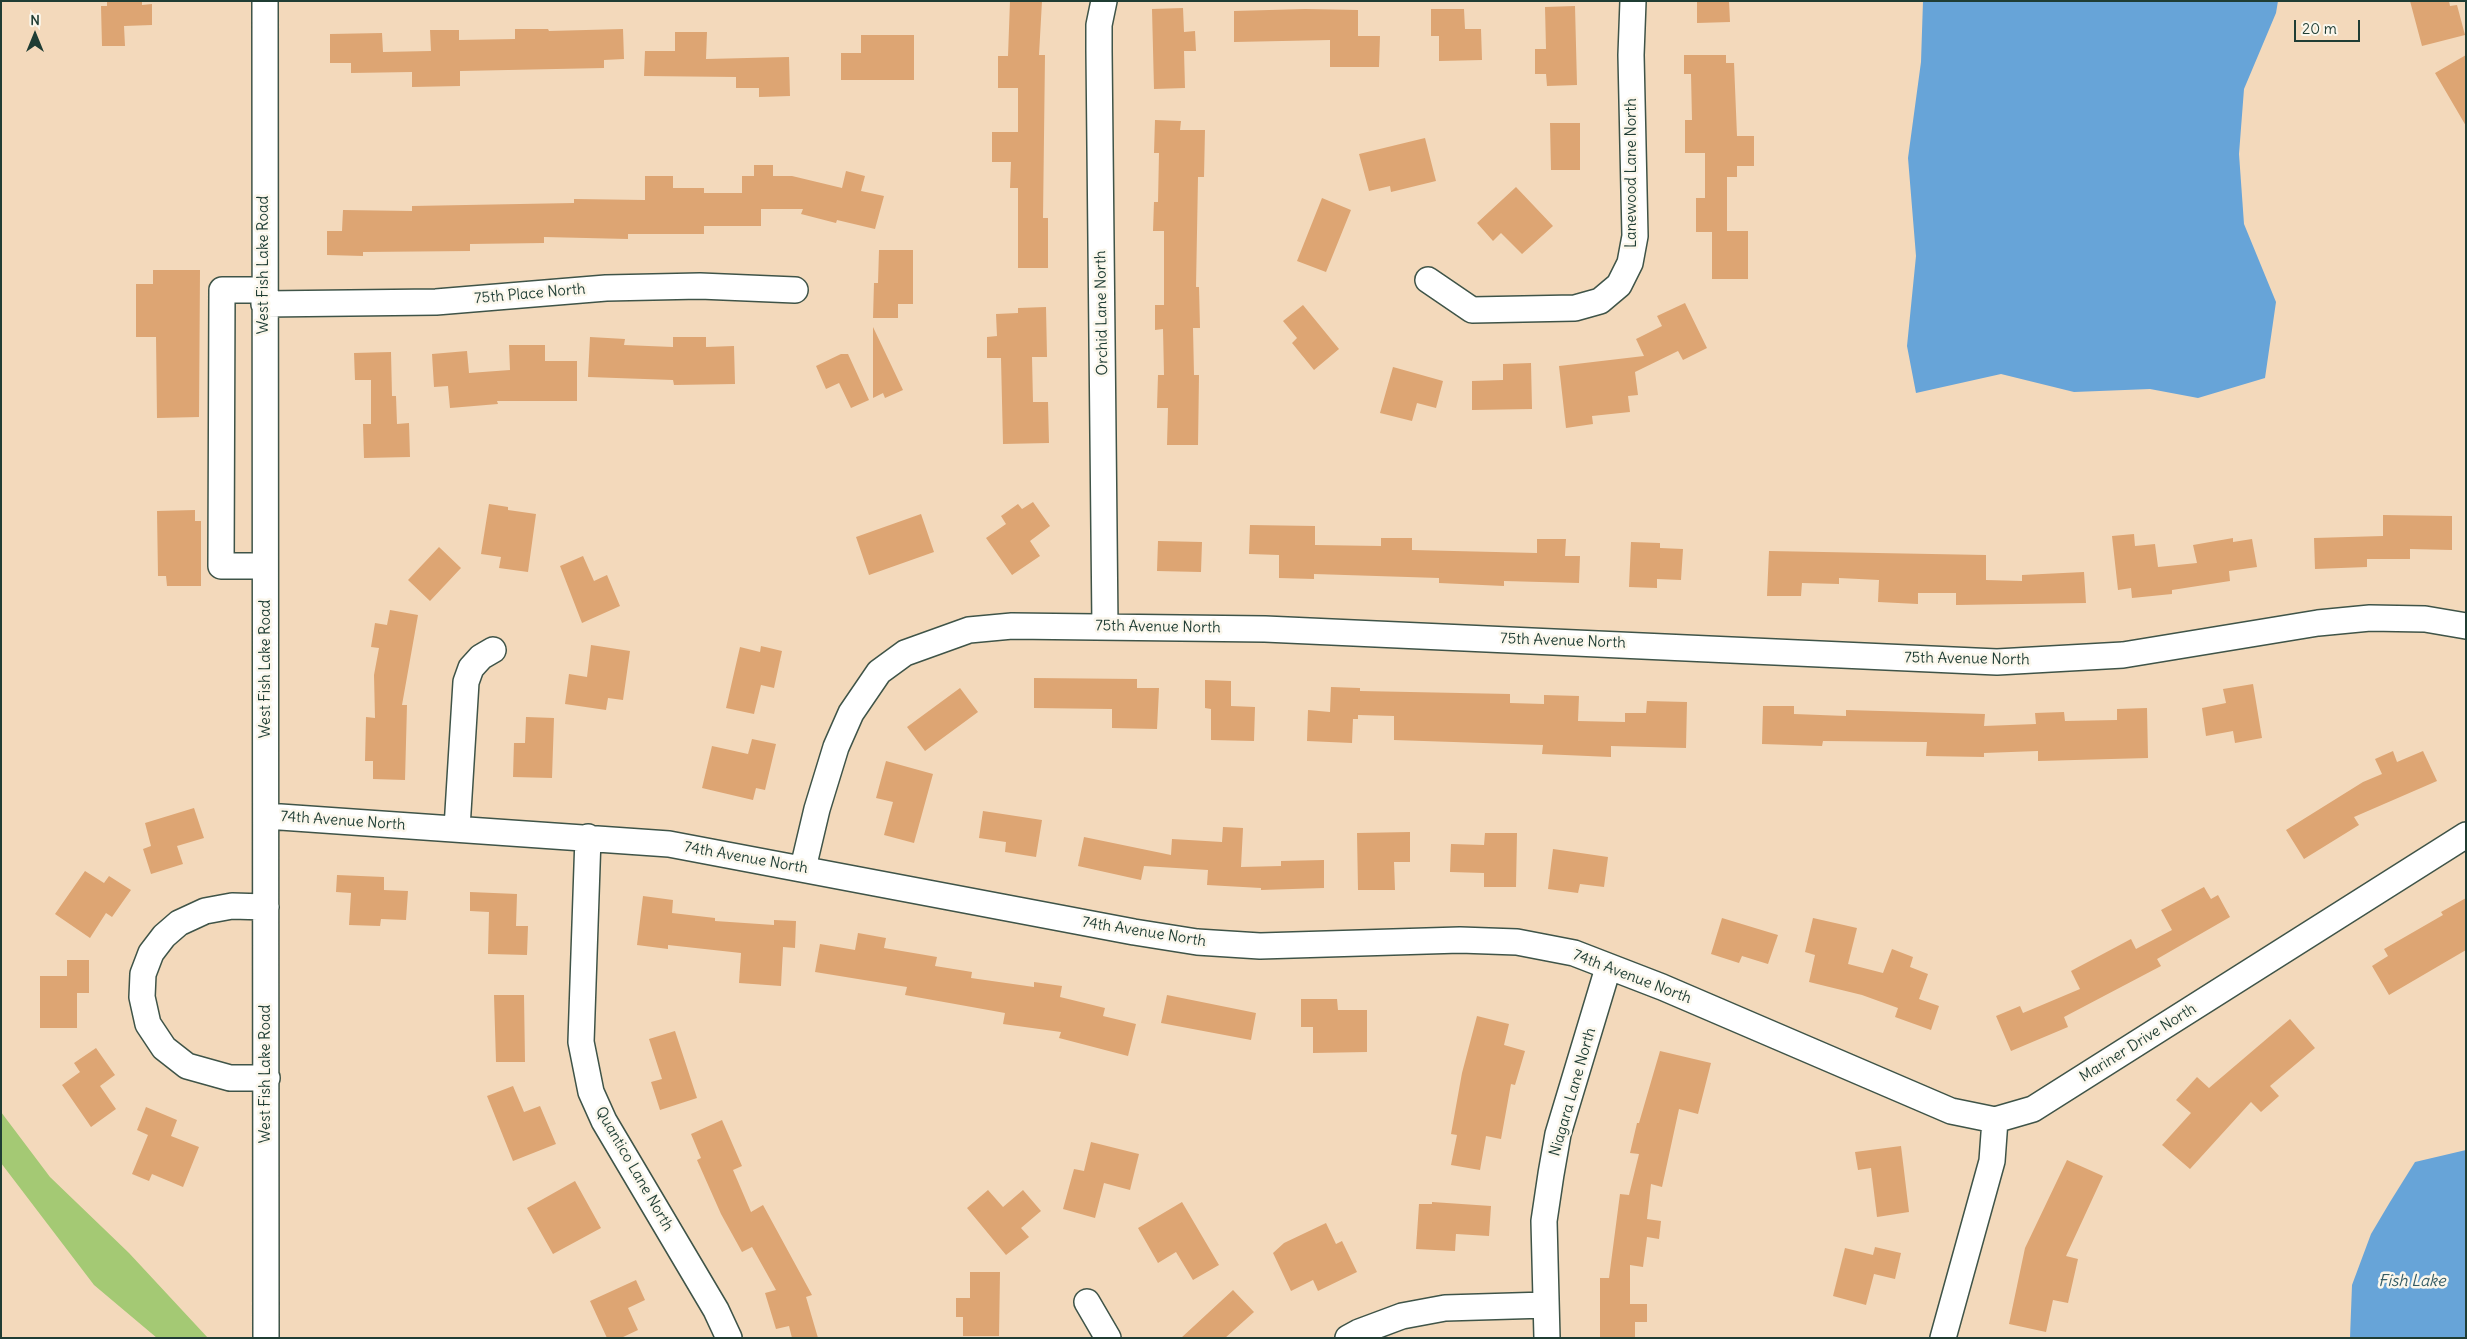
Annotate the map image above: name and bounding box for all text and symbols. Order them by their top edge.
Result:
north arrow [10,10,60,60]
scale bar [2297,10,2363,42]
text: N [30,11,40,29]
text: 20 m [2302,19,2337,38]
street label: Lanewood Lane North [1623,98,1641,248]
street label: West Fish Lake Road [255,196,273,334]
street label: Orchid Lane North [1092,250,1112,376]
street label: 75th Place North [474,280,586,308]
street label: West Fish Lake Road [257,600,275,738]
street label: 75th Avenue North [1095,617,1221,637]
street label: 75th Avenue North [1500,630,1626,652]
street label: 75th Avenue North [1904,649,2030,669]
street label: 74th Avenue North [280,808,406,834]
street label: 74th Avenue North [683,838,809,878]
street label: 74th Avenue North [1081,913,1207,951]
street label: 74th Avenue North [1570,946,1694,1008]
street label: Mariner Drive North [2076,1000,2200,1086]
street label: West Fish Lake Road [257,1005,275,1143]
street label: Niagara Lane North [1546,1026,1600,1158]
street label: Quantico Lane North [591,1104,677,1234]
water label: Fish Lake [2378,1271,2446,1291]

